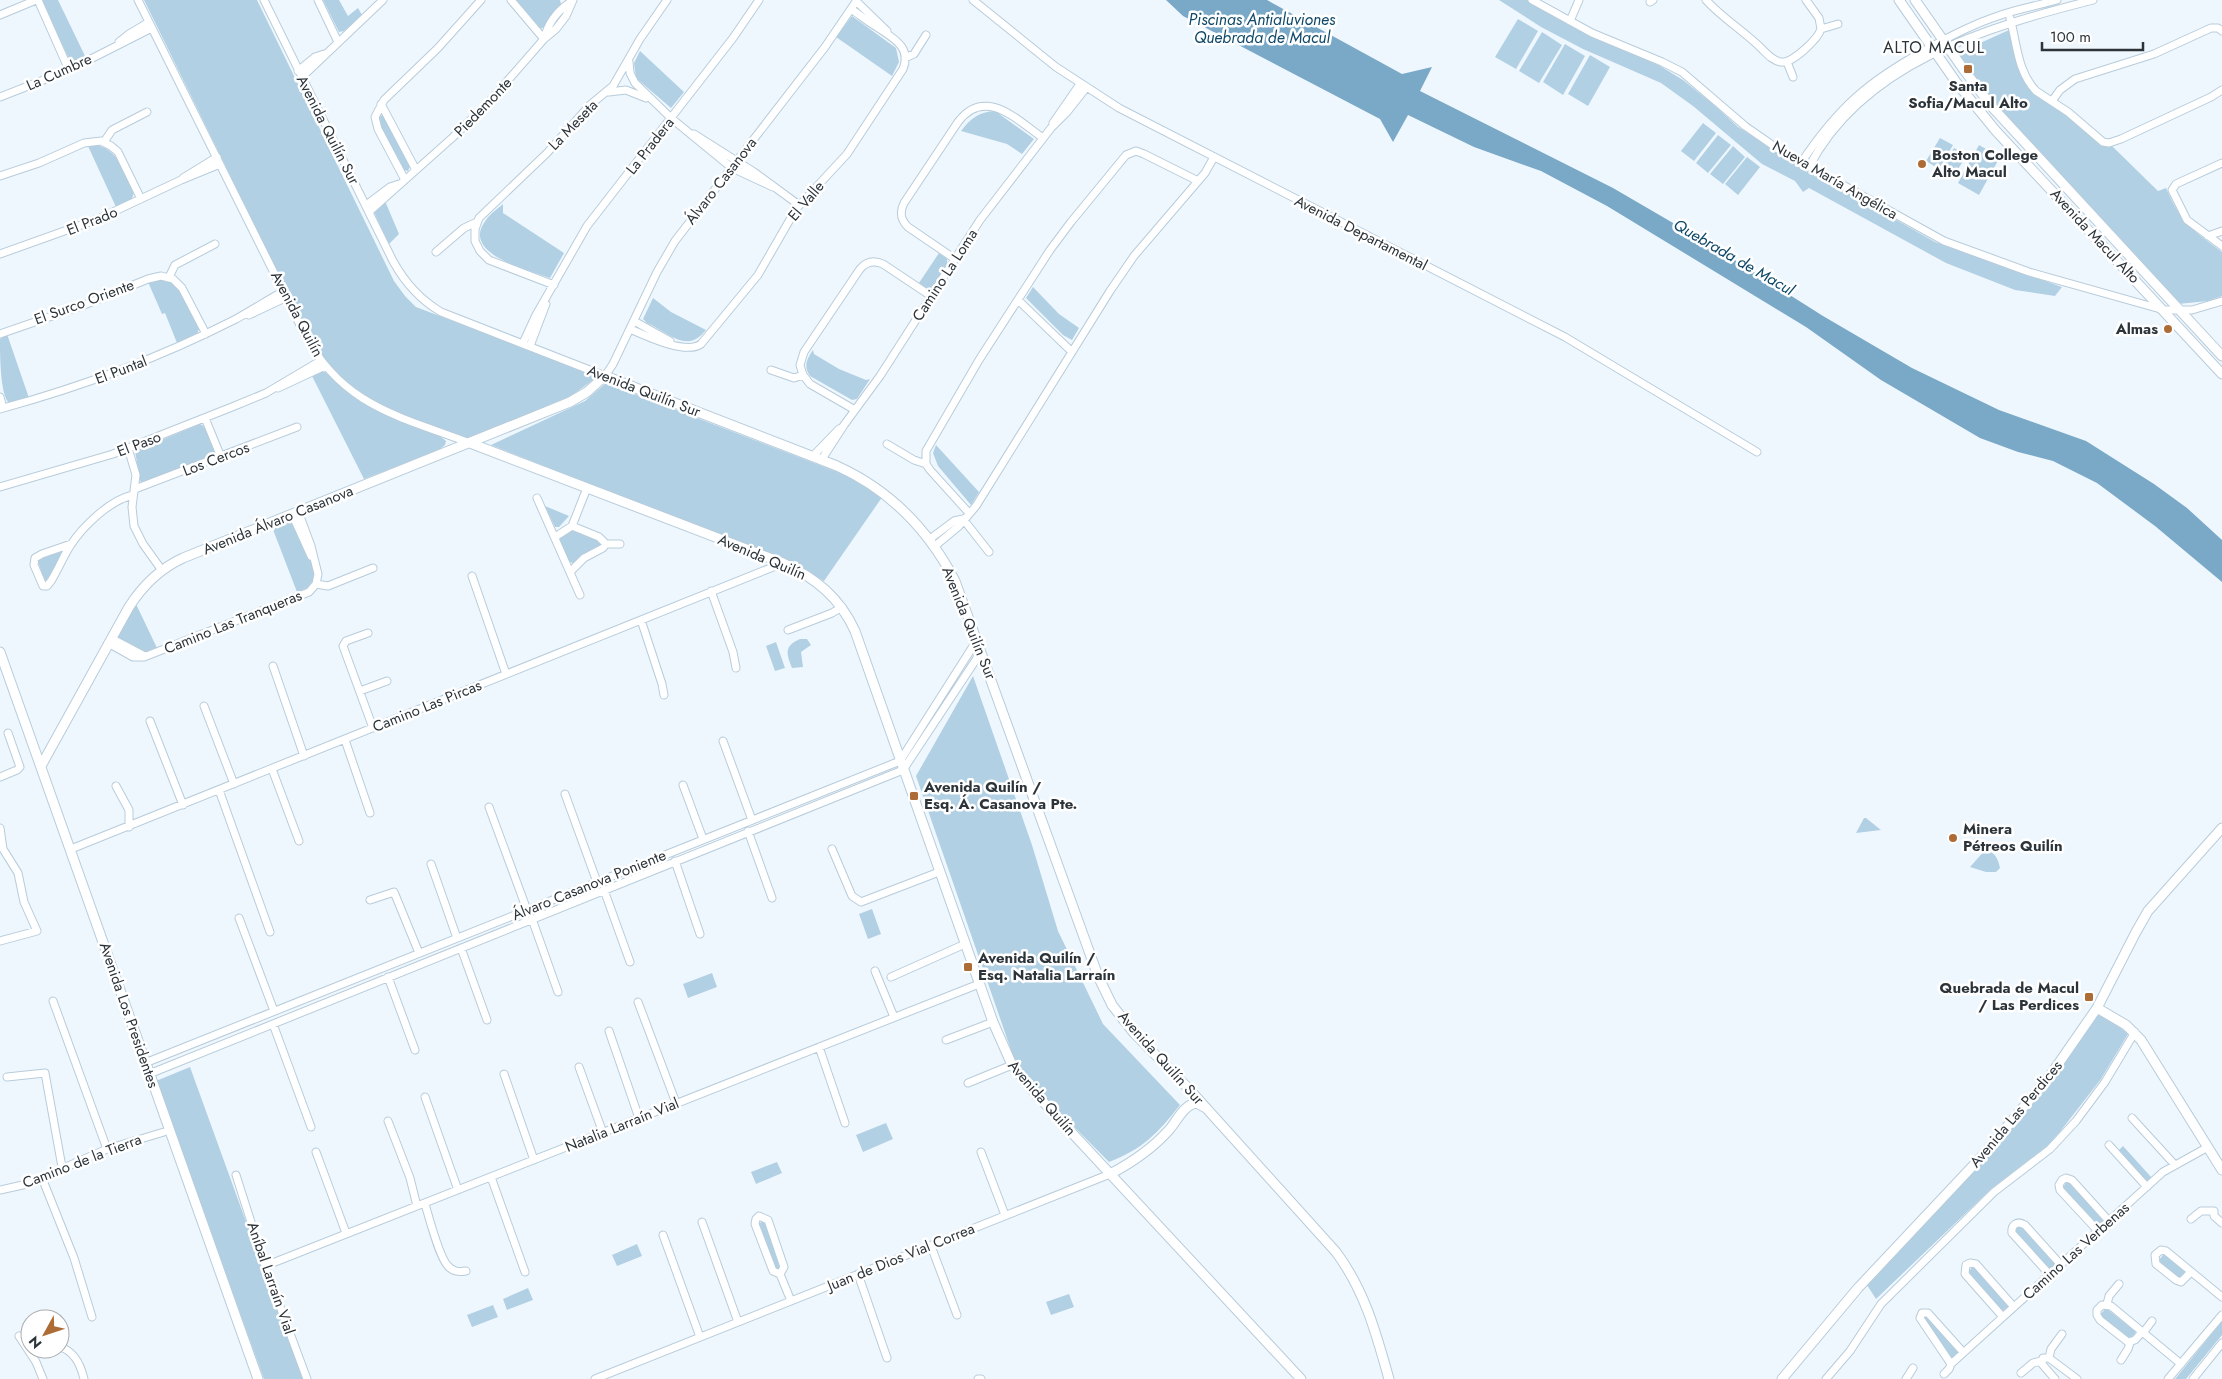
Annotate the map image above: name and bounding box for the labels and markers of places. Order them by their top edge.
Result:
marker: Santa Sofia/Macul Alto [1962,63,1974,75]
place label: Santa Sofia/Macul Alto [1908,75,2028,114]
place label: Boston College Alto Macul [1931,144,2039,183]
marker: Boston College Alto Macul [1916,158,1928,170]
place label: Almas [2115,318,2158,340]
marker: Almas [2162,323,2174,335]
place label: Avenida Quilín / Esq. Á. Casanova Pte. [923,776,1077,815]
marker: Avenida Quilín / Esq. Á. Casanova Pte. [908,790,920,802]
place label: Minera Pétreos Quilín [1963,818,2063,857]
marker: Minera Pétreos Quilín [1947,832,1959,844]
place label: Avenida Quilín / Esq. Natalia Larraín [977,947,1115,986]
marker: Avenida Quilín / Esq. Natalia Larraín [962,961,974,973]
place label: Quebrada de Macul / Las Perdices [1940,977,2079,1016]
marker: Quebrada de Macul / Las Perdices [2083,991,2095,1003]

